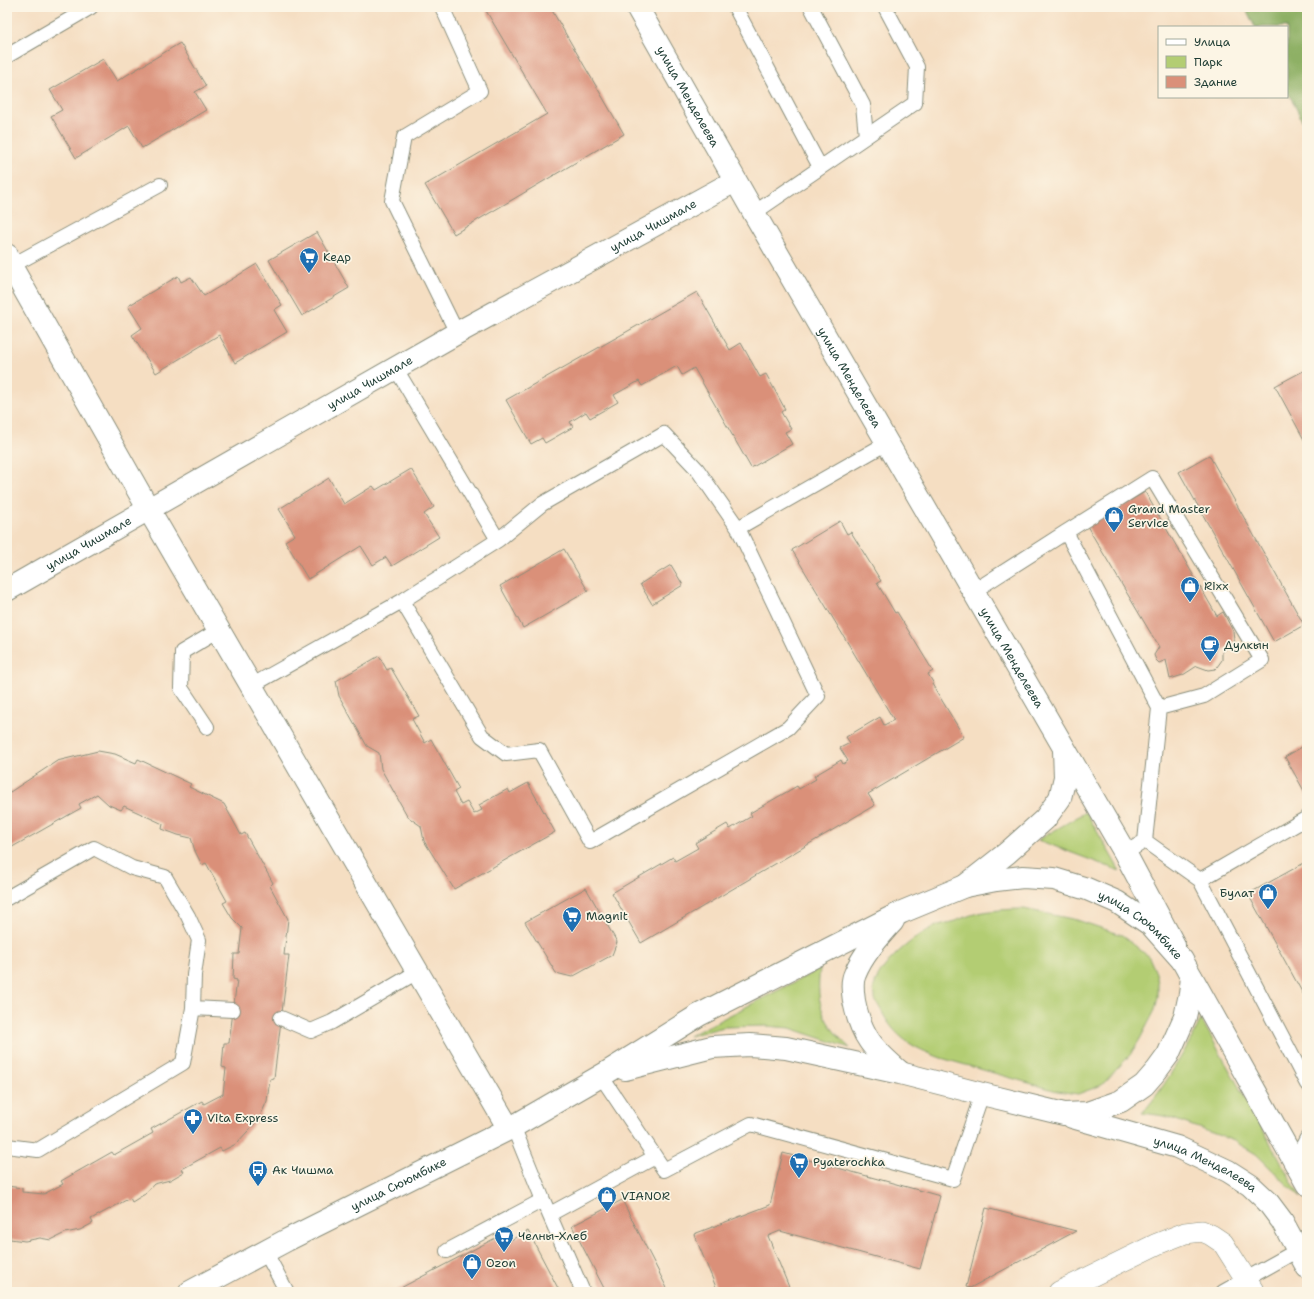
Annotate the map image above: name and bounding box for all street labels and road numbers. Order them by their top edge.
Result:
street label: улица Менделеева [653,43,723,150]
street label: улица Чишмале [607,195,700,256]
street label: улица Менделеева [814,324,885,431]
street label: улица Чишмале [324,352,416,414]
street label: улица Чишмале [43,512,135,574]
street label: улица Менделеева [976,605,1048,711]
street label: улица Сююмбике [1095,887,1186,963]
street label: улица Менделеева [1152,1133,1261,1196]
street label: улица Сююмбике [348,1153,449,1215]

